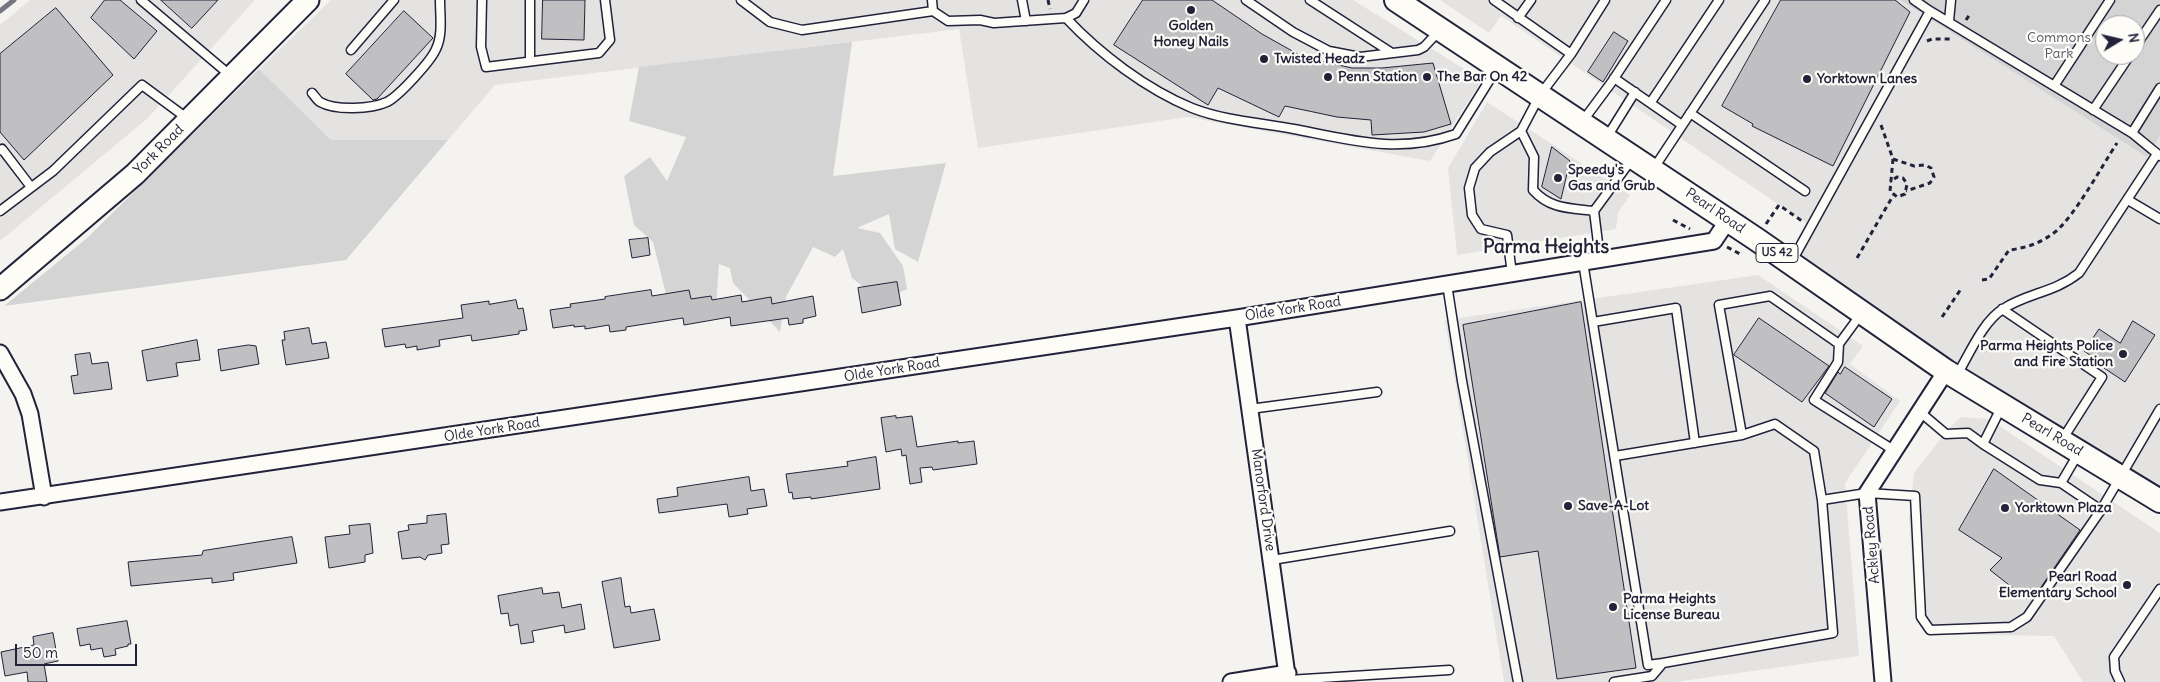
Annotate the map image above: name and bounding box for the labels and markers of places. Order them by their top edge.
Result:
marker: Golden Honey Nails [1185,4,1197,16]
place label: Golden Honey Nails [1153,18,1229,50]
place label: Twisted Headz [1274,51,1365,67]
marker: Twisted Headz [1258,53,1270,65]
place label: Penn Station [1338,69,1417,85]
place label: The Bar On 42 [1437,69,1528,85]
marker: Penn Station [1322,71,1334,83]
marker: The Bar On 42 [1421,71,1433,83]
place label: Yorktown Lanes [1817,71,1917,87]
marker: Yorktown Lanes [1801,73,1813,85]
place label: Speedy's Gas and Grub [1568,162,1655,194]
marker: Speedy's Gas and Grub [1552,172,1564,184]
place label: Parma Heights Police and Fire Station [1980,338,2113,371]
marker: Parma Heights Police and Fire Station [2117,348,2129,360]
place label: Save-A-Lot [1578,498,1649,514]
marker: Save-A-Lot [1562,500,1574,512]
place label: Yorktown Plaza [2015,500,2112,516]
marker: Yorktown Plaza [1999,502,2011,514]
place label: Pearl Road Elementary School [1999,569,2117,602]
marker: Pearl Road Elementary School [2121,579,2133,591]
place label: Parma Heights License Bureau [1623,591,1720,624]
marker: Parma Heights License Bureau [1607,601,1619,613]

